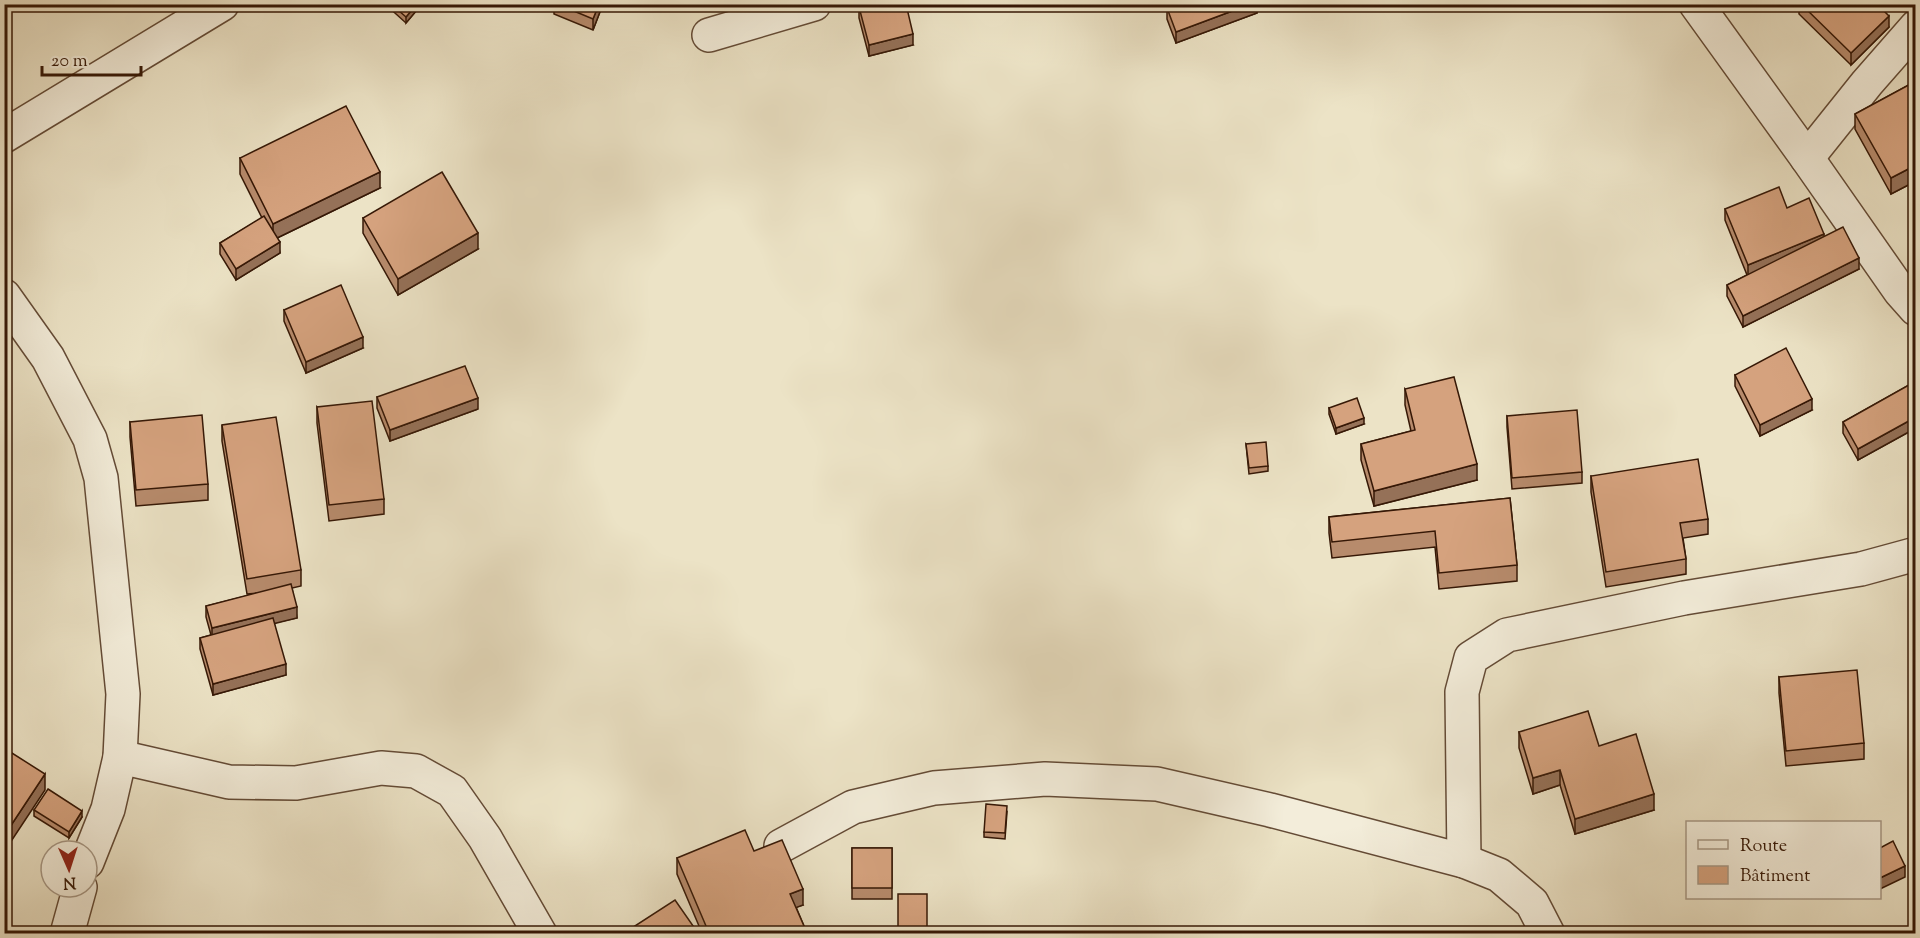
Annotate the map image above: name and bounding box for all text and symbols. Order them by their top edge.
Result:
scale bar [42,39,141,77]
text: 20 m [51,49,88,75]
legend [1686,821,1881,899]
text: Route [1740,834,1787,860]
north arrow [39,839,99,899]
text: Bâtiment [1740,864,1810,890]
text: N [62,870,77,893]

